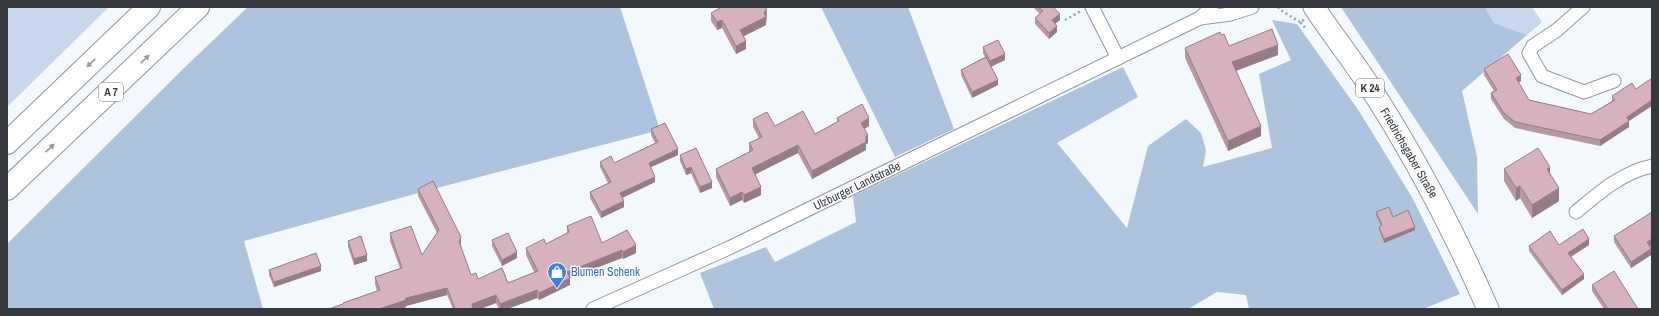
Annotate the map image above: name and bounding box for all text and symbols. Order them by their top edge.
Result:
one-way arrow [140,54,150,64]
one-way arrow [86,58,96,68]
road number: K 24 [1356,79,1384,97]
road number: A 7 [99,83,123,101]
street label: Friedrichsgaber Straße [1377,105,1441,201]
one-way arrow [45,144,55,153]
street label: Ulzburger Landstraße [811,158,903,214]
shop icon: Blumen Schenk [546,261,568,289]
place label: Blumen Schenk [571,264,640,280]

